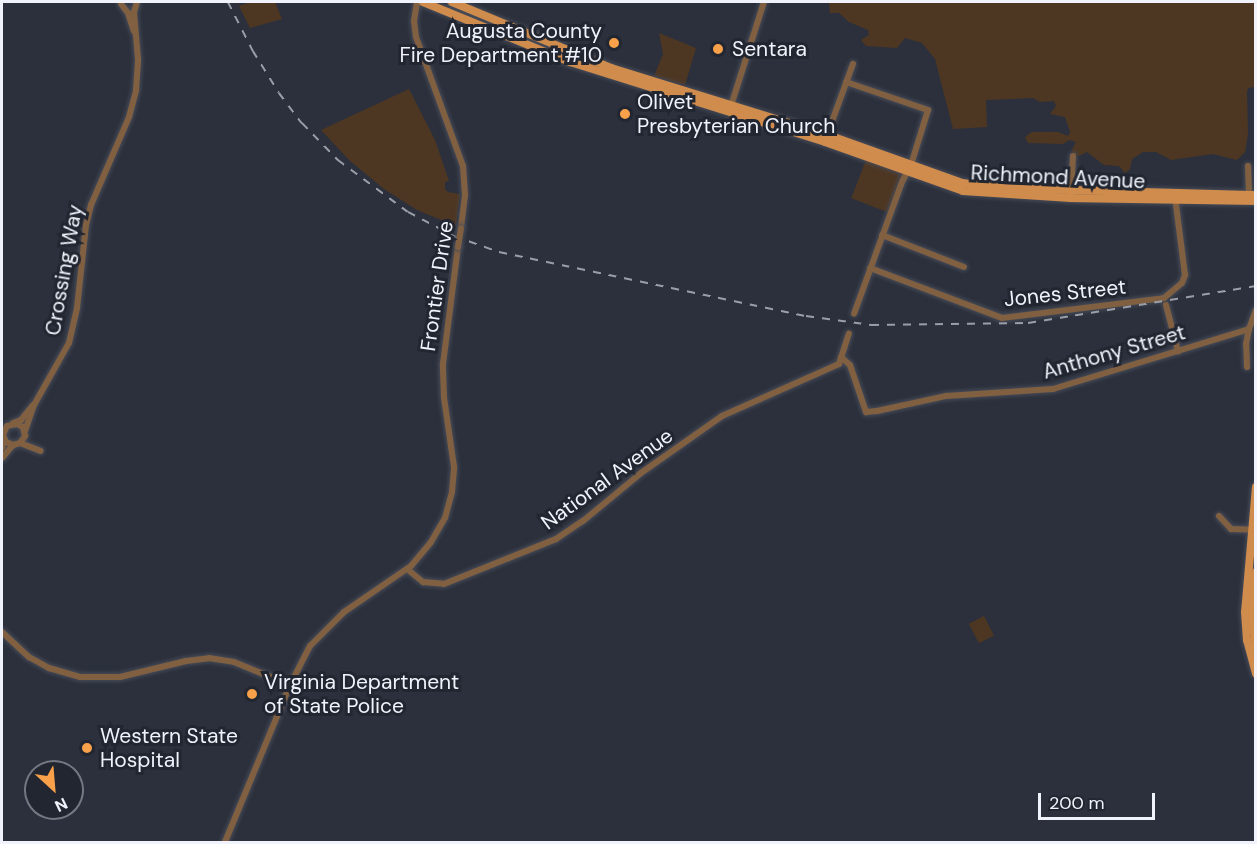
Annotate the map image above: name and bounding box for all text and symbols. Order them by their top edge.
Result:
place label: Augusta County Fire Department #10 [400,18,602,68]
marker: Augusta County Fire Department #10 [607,36,621,50]
place label: Sentara [732,36,807,62]
marker: Sentara [709,40,727,58]
place label: Olivet Presbyterian Church [637,89,835,139]
marker: Olivet Presbyterian Church [618,107,632,121]
street label: Richmond Avenue [970,160,1146,194]
street label: Crossing Way [40,203,88,337]
street label: Frontier Drive [415,219,459,353]
street label: Jones Street [1003,274,1127,312]
street label: Anthony Street [1040,320,1188,384]
street label: National Avenue [536,423,678,535]
place label: Virginia Department of State Police [264,669,459,719]
marker: Virginia Department of State Police [245,687,259,701]
place label: Western State Hospital [100,723,238,773]
marker: Western State Hospital [78,739,96,757]
north arrow [24,760,84,820]
scale bar [1041,781,1158,819]
text: 200 m [1049,791,1105,815]
text: N [51,793,71,817]

